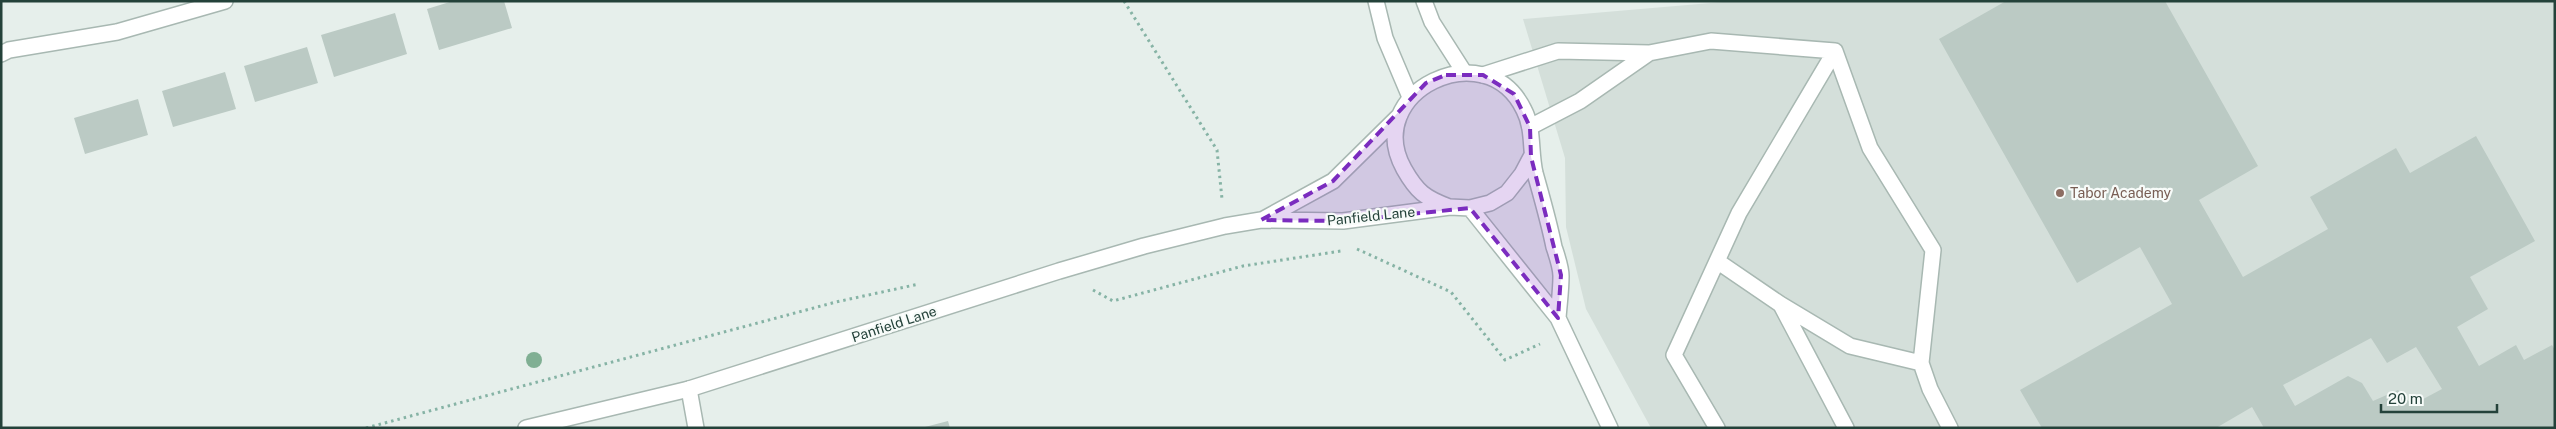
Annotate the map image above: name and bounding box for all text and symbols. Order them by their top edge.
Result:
place label: Tabor Academy [2070,185,2172,201]
marker: Tabor Academy [2054,187,2066,199]
street label: Panfield Lane [1326,203,1416,229]
street label: Panfield Lane [849,303,939,345]
scale bar [2381,382,2497,414]
text: 20 m [2388,390,2423,407]

